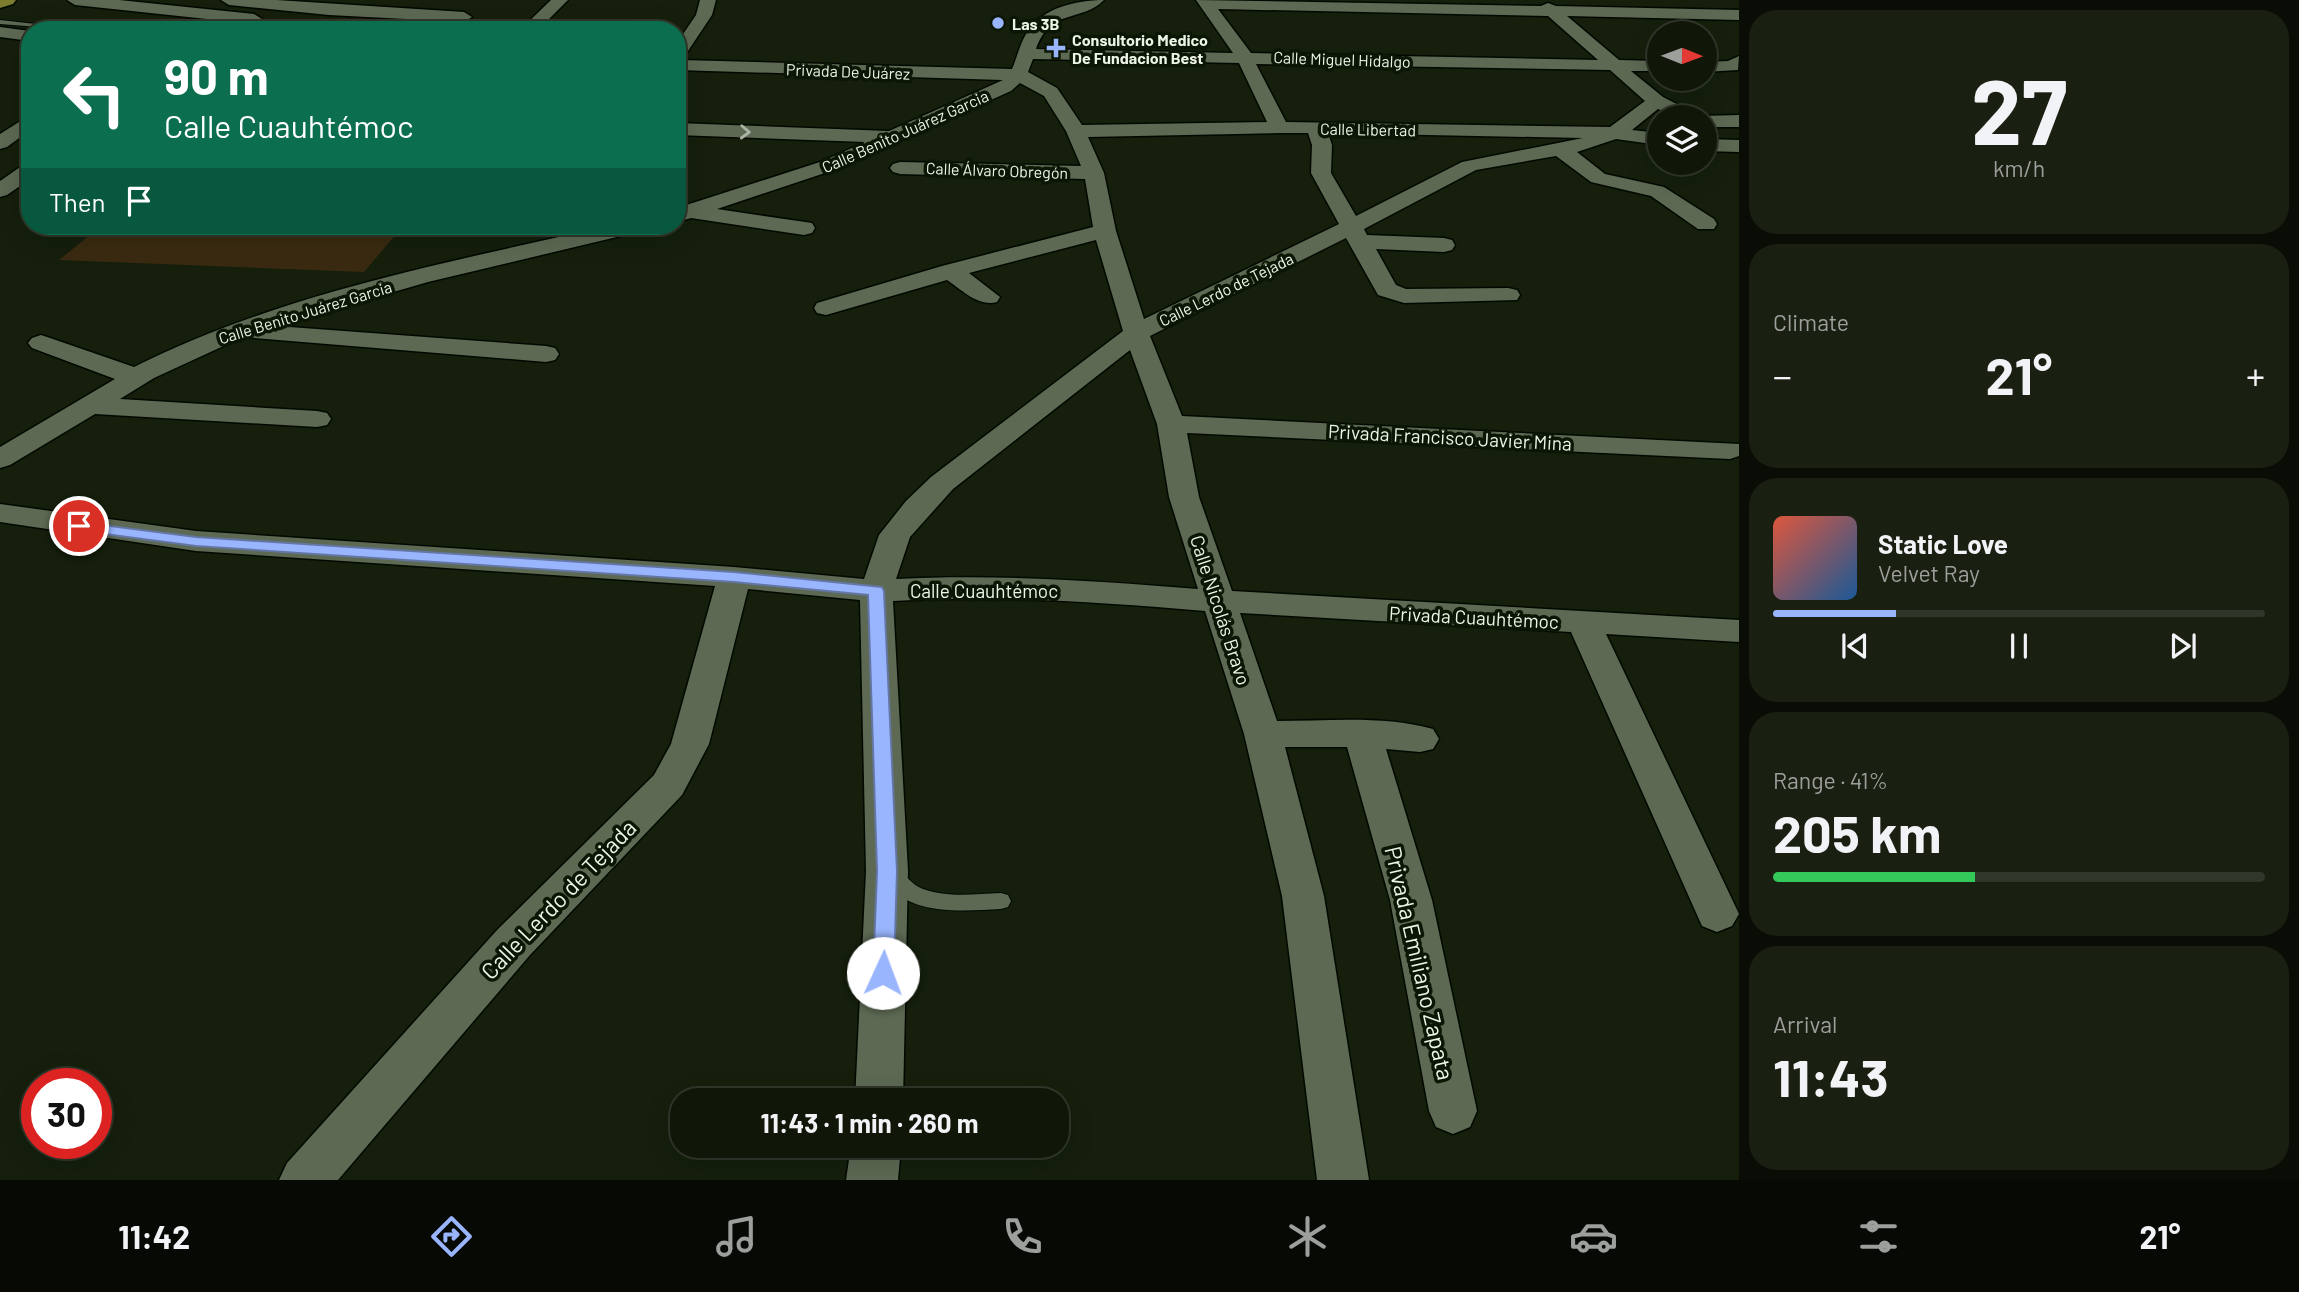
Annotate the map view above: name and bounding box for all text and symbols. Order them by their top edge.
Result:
place label: Las 3B [1012,14,1059,33]
marker: Las 3B [990,15,1006,31]
north arrow [1647,21,1717,91]
map controls [1647,21,1717,175]
place label: Consultorio Medico De Fundacion Best [1072,30,1208,67]
marker: Consultorio Medico De Fundacion Best [1046,38,1066,58]
text: 90 m [164,46,269,105]
street label: Calle Miguel Hidalgo [1273,47,1411,71]
icon: left [49,49,140,140]
text: 27 [1971,54,2067,163]
street label: Privada De Juárez [786,59,910,83]
street label: Calle Benito Juárez Garcia [819,86,991,176]
button: layers [1647,105,1717,175]
text: Calle Cuauhtémoc [164,106,414,144]
street label: Calle Libertad [1320,119,1416,139]
one-way arrow [740,124,751,139]
text: km/h [1993,154,2045,182]
street label: Calle Álvaro Obregón [926,158,1068,182]
icon: arrive [120,182,158,220]
text: Then [49,186,106,217]
street label: Calle Lerdo de Tejada [1156,248,1296,330]
street label: Calle Benito Juárez Garcia [216,277,394,347]
text: Climate [1773,308,1849,336]
text: 21° [1986,343,2052,405]
text: − [1773,352,1792,398]
text: + [2246,352,2265,398]
street label: Privada Francisco Javier Mina [1327,419,1573,455]
pin [49,496,109,556]
icon: arrive [60,507,98,545]
text: Static Love [1878,528,2008,559]
street label: Calle Nicolás Bravo [1186,532,1256,688]
text: Velvet Ray [1878,559,1980,587]
street label: Calle Cuauhtémoc [910,579,1058,602]
street label: Privada Cuauhtémoc [1389,601,1559,633]
icon: previous [1836,627,1874,665]
icon: pause [2000,627,2038,665]
icon: next [2164,627,2202,665]
text: Range · 41% [1773,766,1888,794]
text: 205 km [1773,801,1941,863]
street label: Calle Lerdo de Tejada [475,813,641,985]
street label: Privada Emiliano Zapata [1379,843,1461,1083]
position arrow [846,936,920,1010]
text: Arrival [1773,1010,1837,1038]
text: 11:43 [1773,1045,1889,1107]
speed limit sign: 30 [21,1068,112,1159]
text: 11:43 · 1 min · 260 m [760,1107,979,1138]
icon: directions [427,1212,476,1261]
icon: music [712,1212,761,1261]
icon: phone [998,1212,1047,1261]
icon: climate [1283,1212,1332,1261]
icon: car [1569,1212,1618,1261]
icon: filters [1854,1212,1903,1261]
text: 11:42 [118,1217,190,1255]
text: 21° [2140,1217,2181,1255]

